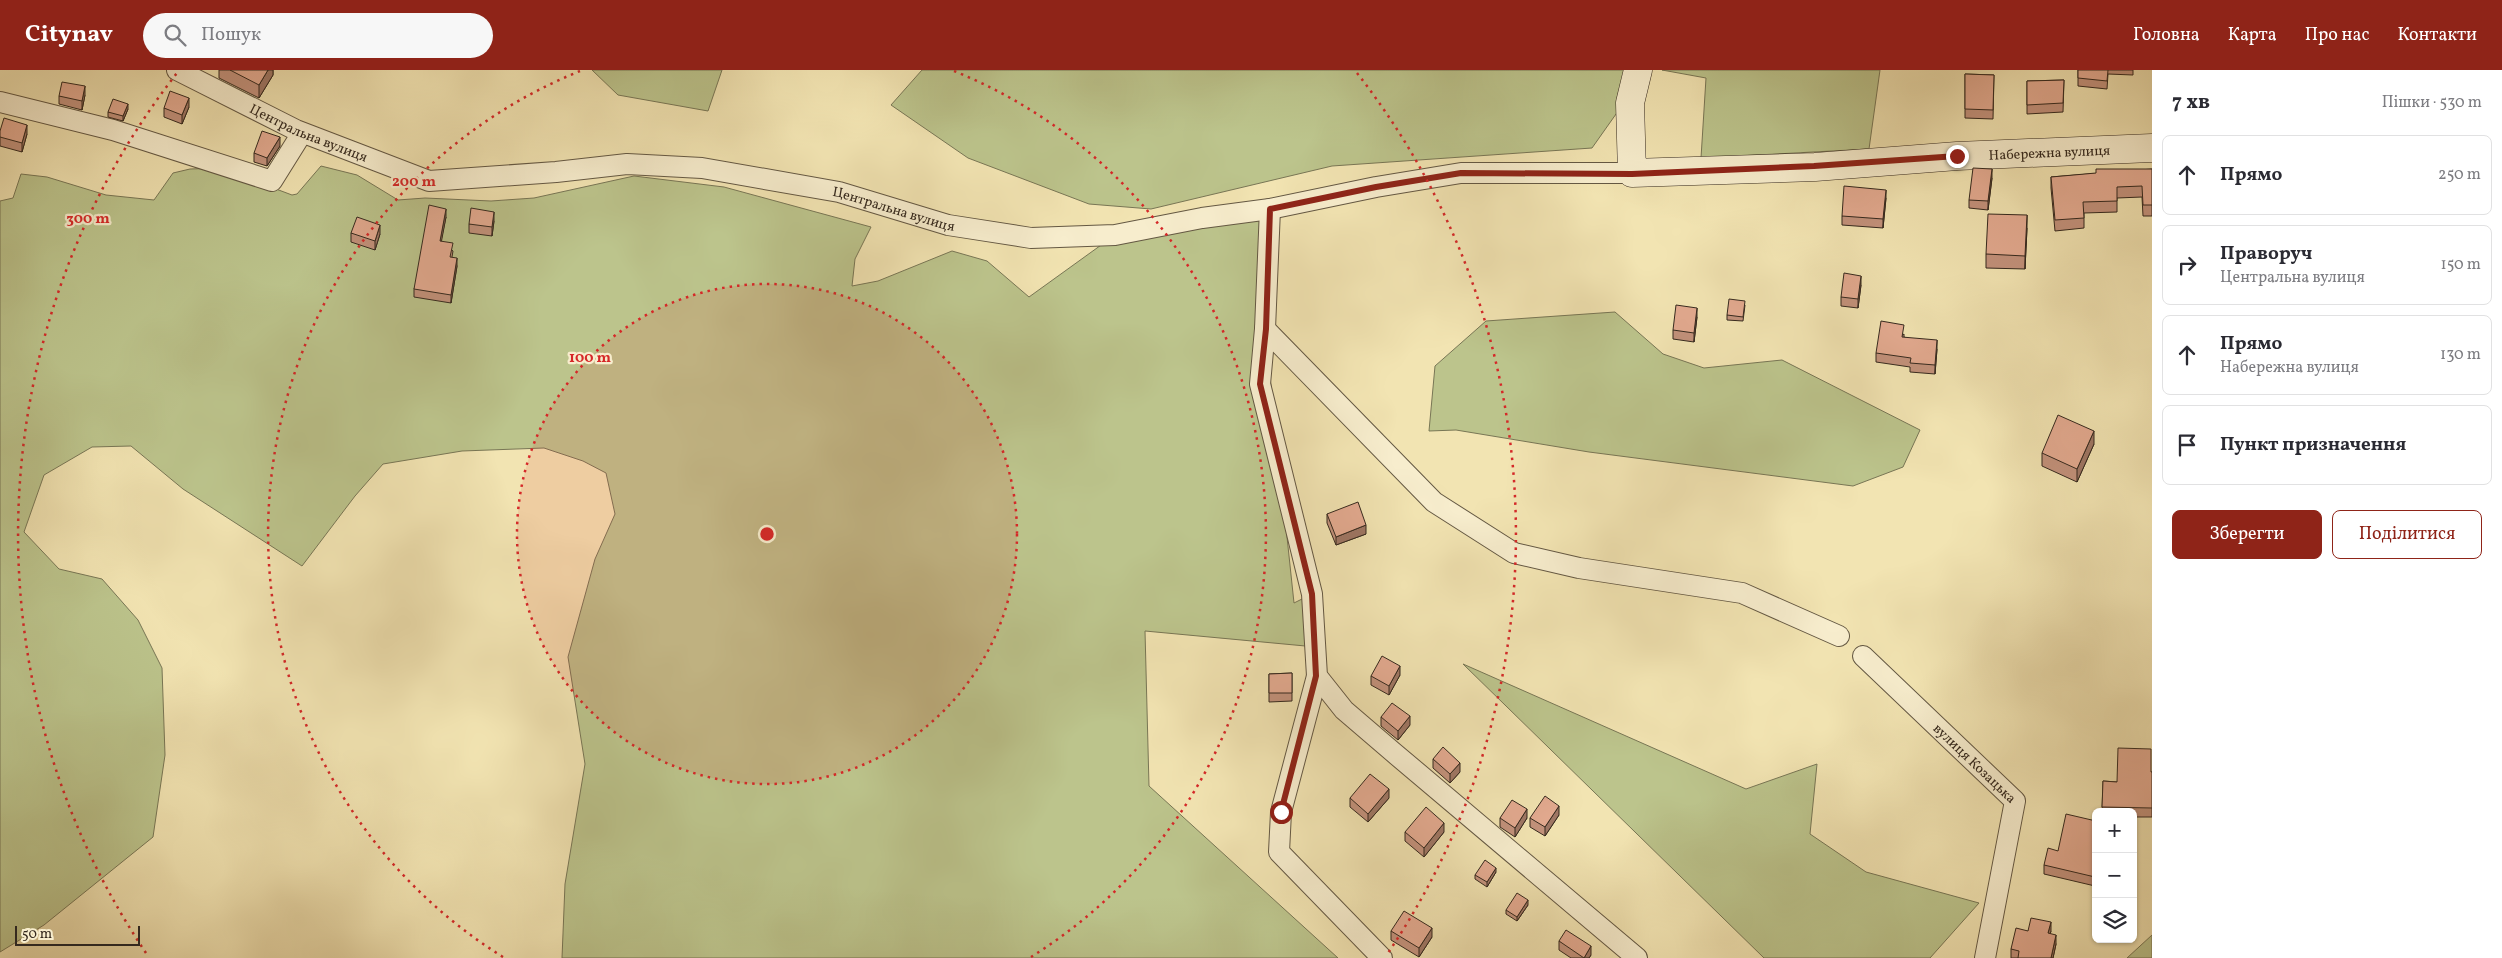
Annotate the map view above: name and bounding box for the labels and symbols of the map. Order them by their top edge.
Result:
street label: Центральна вулиця [246,100,370,168]
street label: Набережна вулиця [1988,142,2111,166]
route end [1946,145,1969,168]
text: 200 m [392,172,436,193]
street label: Центральна вулиця [831,183,956,237]
text: 300 m [66,209,110,230]
text: 100 m [569,348,612,369]
centre of rings [758,525,776,543]
street label: вулиця Козацька [1928,720,2020,808]
route start [1270,801,1293,824]
scale bar [15,923,140,946]

